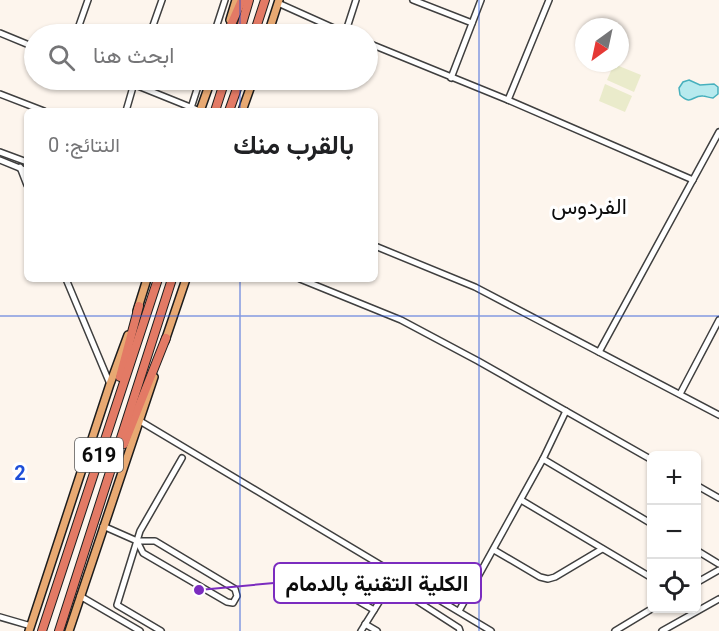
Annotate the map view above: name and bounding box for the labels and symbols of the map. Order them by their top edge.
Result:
north arrow [575,18,629,72]
district label: الفردوس [551,191,627,226]
road number: 619 [75,438,123,472]
text: 2 [14,459,26,491]
callout: الكلية التقنية بالدمام [274,563,481,603]
text: الكلية التقنية بالدمام [286,568,468,603]

